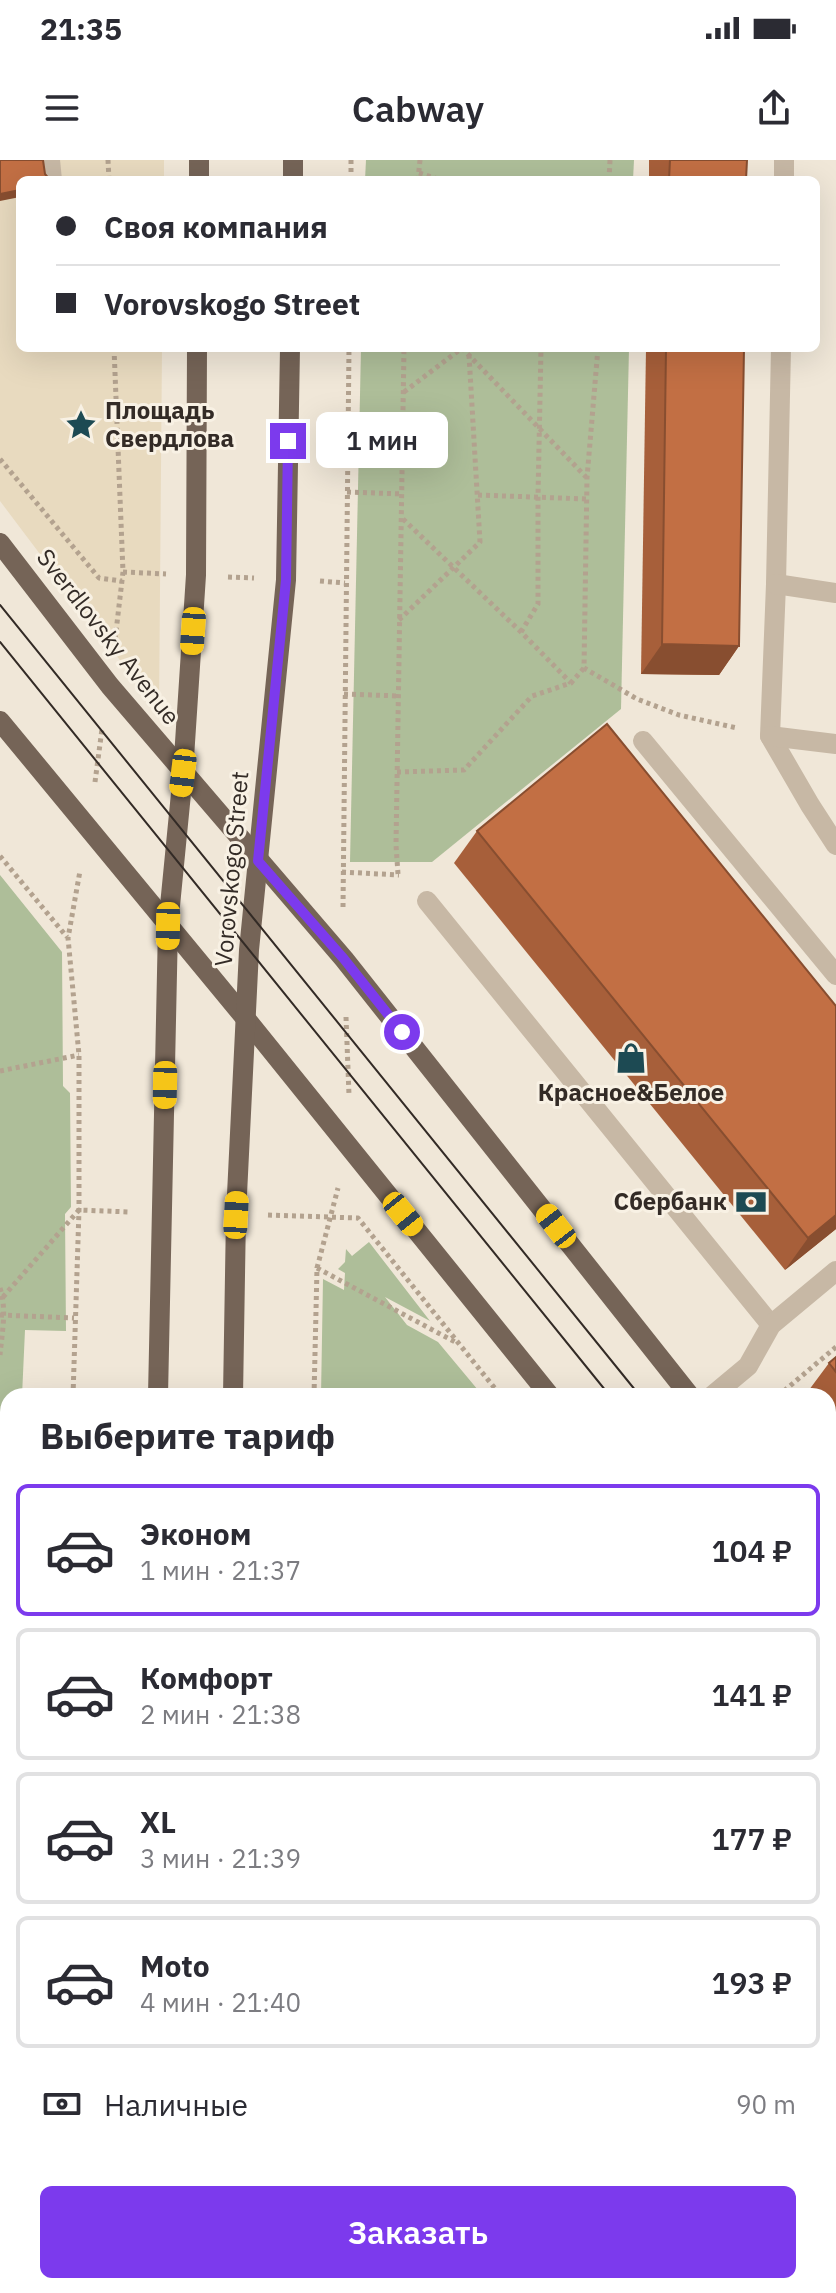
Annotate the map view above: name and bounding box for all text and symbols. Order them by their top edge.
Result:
text: 21:35 [40,9,122,48]
text: Cabway [352,85,484,132]
icon: menu [40,86,84,130]
icon: share [752,86,796,130]
text: Своя компания [104,207,328,246]
text: Vorovskogo Street [104,284,360,323]
place label: Площадь Свердлова [105,394,234,454]
place icon: Площадь Свердлова [64,408,98,442]
callout: 1 мин [316,413,448,469]
route end [270,423,306,459]
text: 1 мин [346,423,418,457]
street label: Sverdlovsky Avenue [30,542,188,731]
car [179,606,207,656]
car [168,748,198,798]
street label: Vorovskogo Street [207,770,255,968]
car [156,902,180,950]
route start [384,1014,420,1050]
shop icon: Красное&Белое [614,1041,648,1075]
car [153,1061,177,1109]
place label: Красное&Белое [538,1076,724,1108]
place label: Сбербанк [614,1185,727,1217]
bank icon: Сбербанк [734,1185,768,1219]
car [379,1188,427,1240]
car [223,1190,249,1240]
car [532,1200,580,1252]
text: Выберите тариф [40,1412,335,1459]
icon: car [44,1514,116,1586]
text: Эконом [140,1514,251,1553]
text: 104 ₽ [711,1531,792,1570]
text: 1 мин · 21:37 [140,1553,301,1587]
icon: car [44,1658,116,1730]
text: Комфорт [140,1658,273,1697]
text: 141 ₽ [711,1675,792,1714]
text: 2 мин · 21:38 [140,1697,301,1731]
icon: car [44,1802,116,1874]
text: XL [140,1802,176,1841]
text: 177 ₽ [711,1819,792,1858]
text: 3 мин · 21:39 [140,1841,301,1875]
icon: car [44,1946,116,2018]
text: Moto [140,1946,210,1985]
text: 193 ₽ [711,1963,792,2002]
text: 4 мин · 21:40 [140,1985,301,2019]
icon: cash [40,2082,84,2126]
text: Наличные [104,2085,248,2124]
text: 90 m [736,2087,796,2121]
button: Заказать [40,2186,796,2278]

